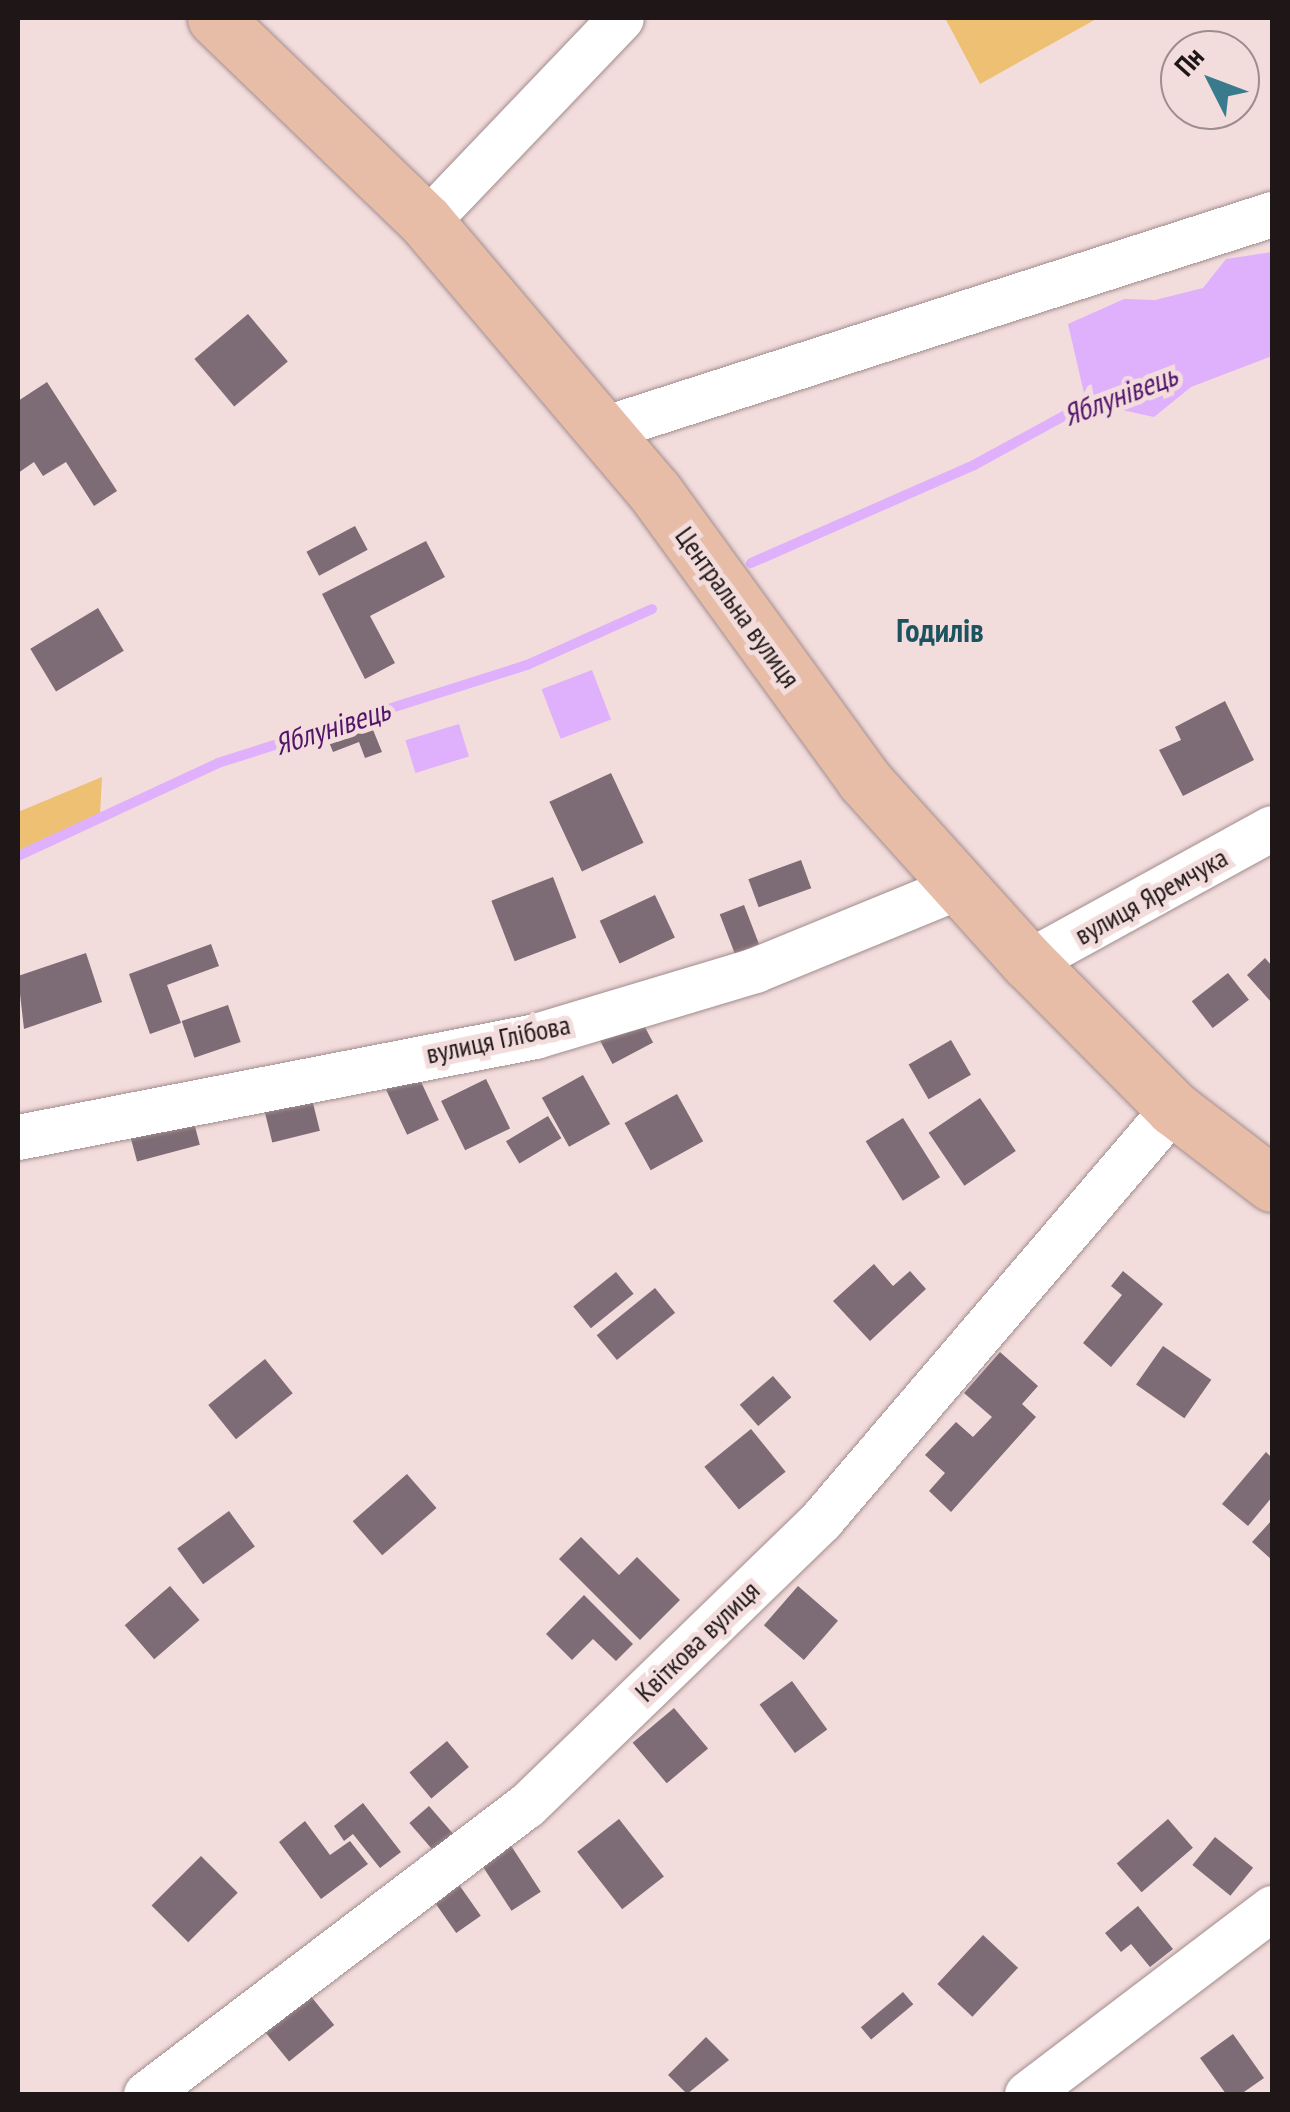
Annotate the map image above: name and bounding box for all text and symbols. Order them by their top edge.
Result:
north arrow [1160,30,1260,130]
text: Пн [1166,38,1212,83]
water label: Яблунівець [1058,357,1182,433]
street label: Центральна вулиця [668,520,808,694]
district label: Годилів [896,611,984,649]
water label: Яблунівець [270,692,394,762]
street label: вулиця Яремчука [1069,840,1233,952]
street label: вулиця Глібова [423,1007,573,1071]
street label: Квіткова вулиця [628,1573,766,1709]

